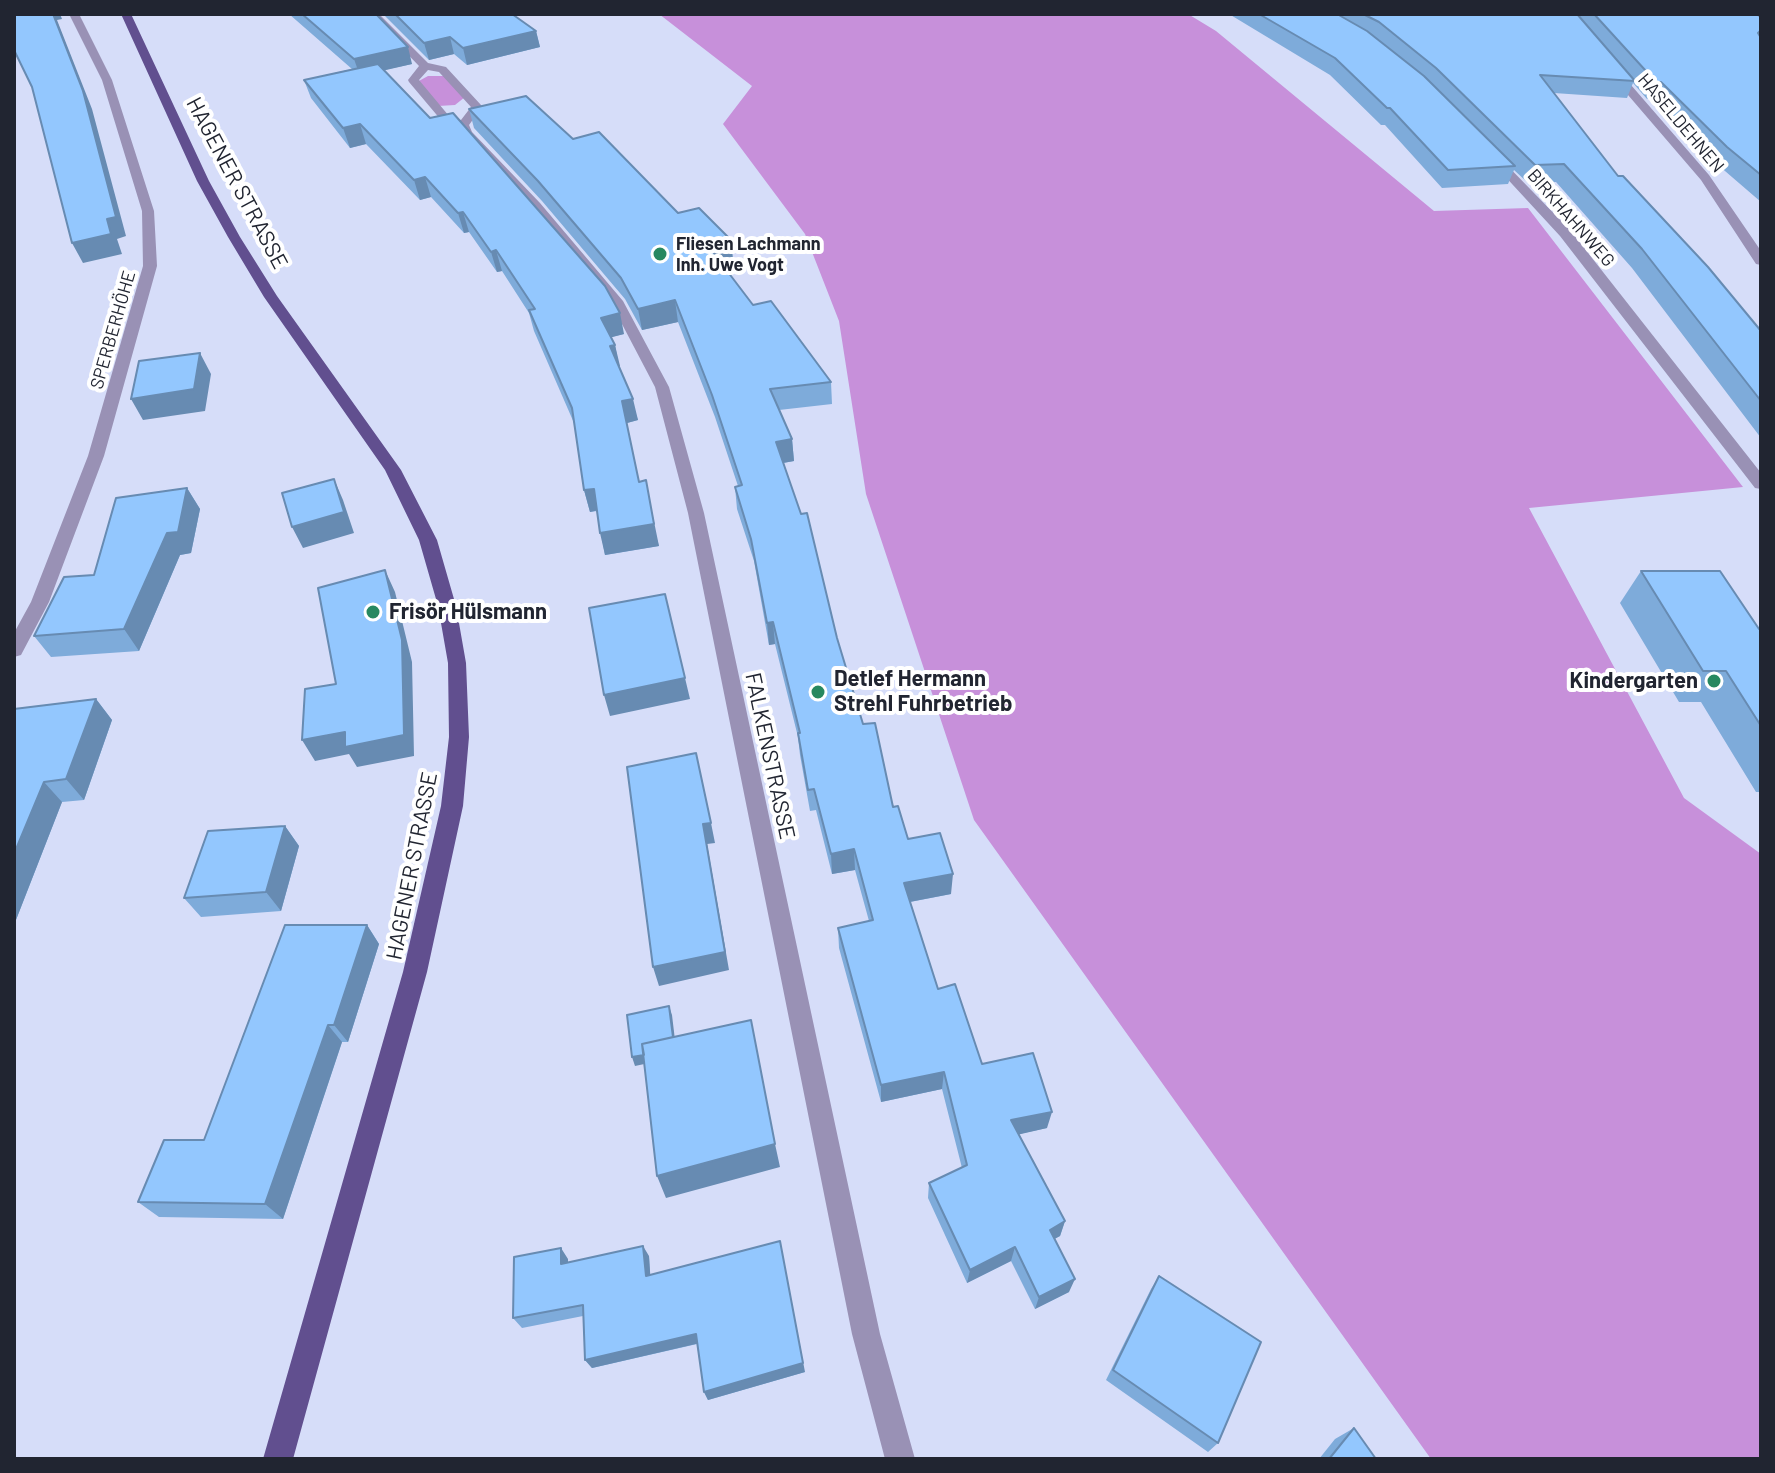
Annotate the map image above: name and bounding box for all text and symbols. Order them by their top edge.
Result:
street label: HASELDEHNEN [1633,69,1729,177]
street label: HAGENER STRASSE [181,93,293,273]
street label: BIRKHAHNWEG [1523,165,1619,271]
place label: Fliesen Lachmann Inh. Uwe Vogt [676,233,821,276]
marker: Fliesen Lachmann Inh. Uwe Vogt [651,245,669,263]
street label: SPERBERHÖHE [86,268,140,392]
place label: Frisör Hülsmann [389,599,547,625]
marker: Frisör Hülsmann [364,603,382,621]
place label: Detlef Hermann Strehl Fuhrbetrieb [834,666,1012,718]
place label: Kindergarten [1570,668,1698,694]
street label: FALKENSTRASSE [739,670,801,842]
marker: Kindergarten [1705,672,1723,690]
marker: Detlef Hermann Strehl Fuhrbetrieb [809,683,827,701]
street label: HAGENER STRASSE [381,770,443,962]

